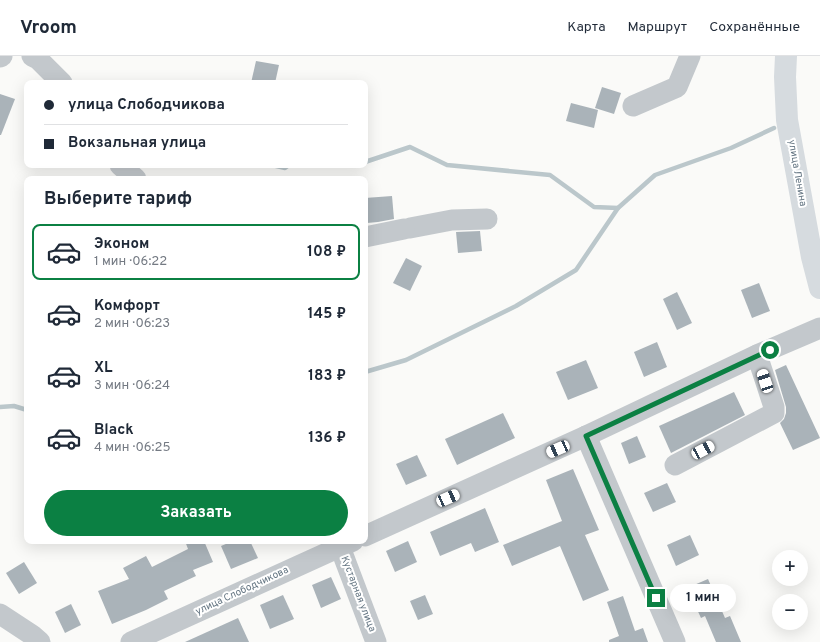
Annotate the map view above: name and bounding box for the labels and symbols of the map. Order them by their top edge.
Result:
street label: улица Ленина [785,139,809,207]
route start [761,341,779,359]
car [756,368,774,394]
car [545,439,571,459]
car [690,439,716,461]
car [435,488,461,508]
street label: Кустарная улица [338,554,378,634]
street label: улица Слободчикова [193,564,291,618]
callout: 1 мин [670,584,736,612]
route end [647,589,665,607]

